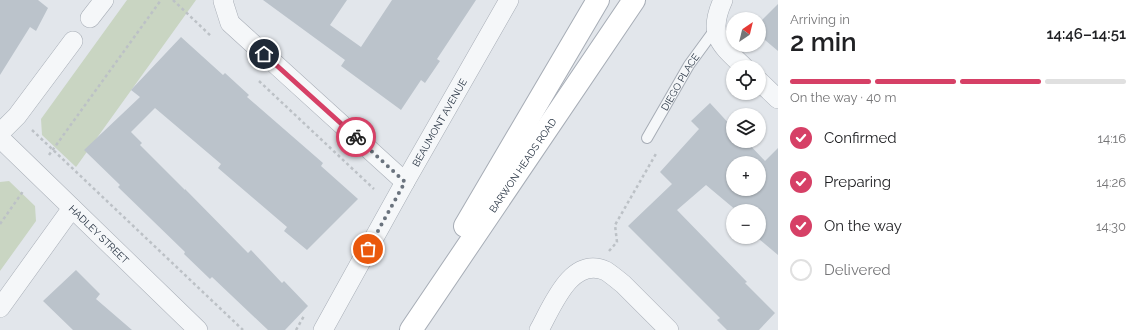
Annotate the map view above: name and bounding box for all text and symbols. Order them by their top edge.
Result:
north arrow [726,12,766,52]
map controls [726,12,766,244]
text: Arriving in [790,12,850,27]
text: 14:46–14:51 [1046,25,1126,43]
text: 2 min [790,27,857,57]
pin [247,37,281,71]
icon: home [253,43,275,65]
street label: DIEGO PLACE [659,51,701,112]
button: locate [726,60,766,100]
street label: BEAUMONT AVENUE [410,76,469,168]
text: On the way · 40 m [790,90,897,105]
button: layers [726,108,766,148]
street label: BARWON HEADS ROAD [487,116,558,214]
courier [336,117,376,157]
icon: bike [345,126,367,148]
icon: check [790,127,812,149]
text: Confirmed [824,129,897,147]
text: 14:16 [1097,131,1126,146]
button: + [726,156,766,196]
icon: check [790,171,812,193]
text: Preparing [824,173,891,191]
text: 14:26 [1096,175,1126,190]
street label: HADLEY STREET [67,203,131,266]
button: − [726,204,766,244]
icon: check [790,215,812,237]
text: On the way [824,217,902,235]
text: 14:30 [1096,219,1126,234]
pin [351,232,385,266]
icon: bag [357,238,379,260]
text: Delivered [824,261,891,279]

